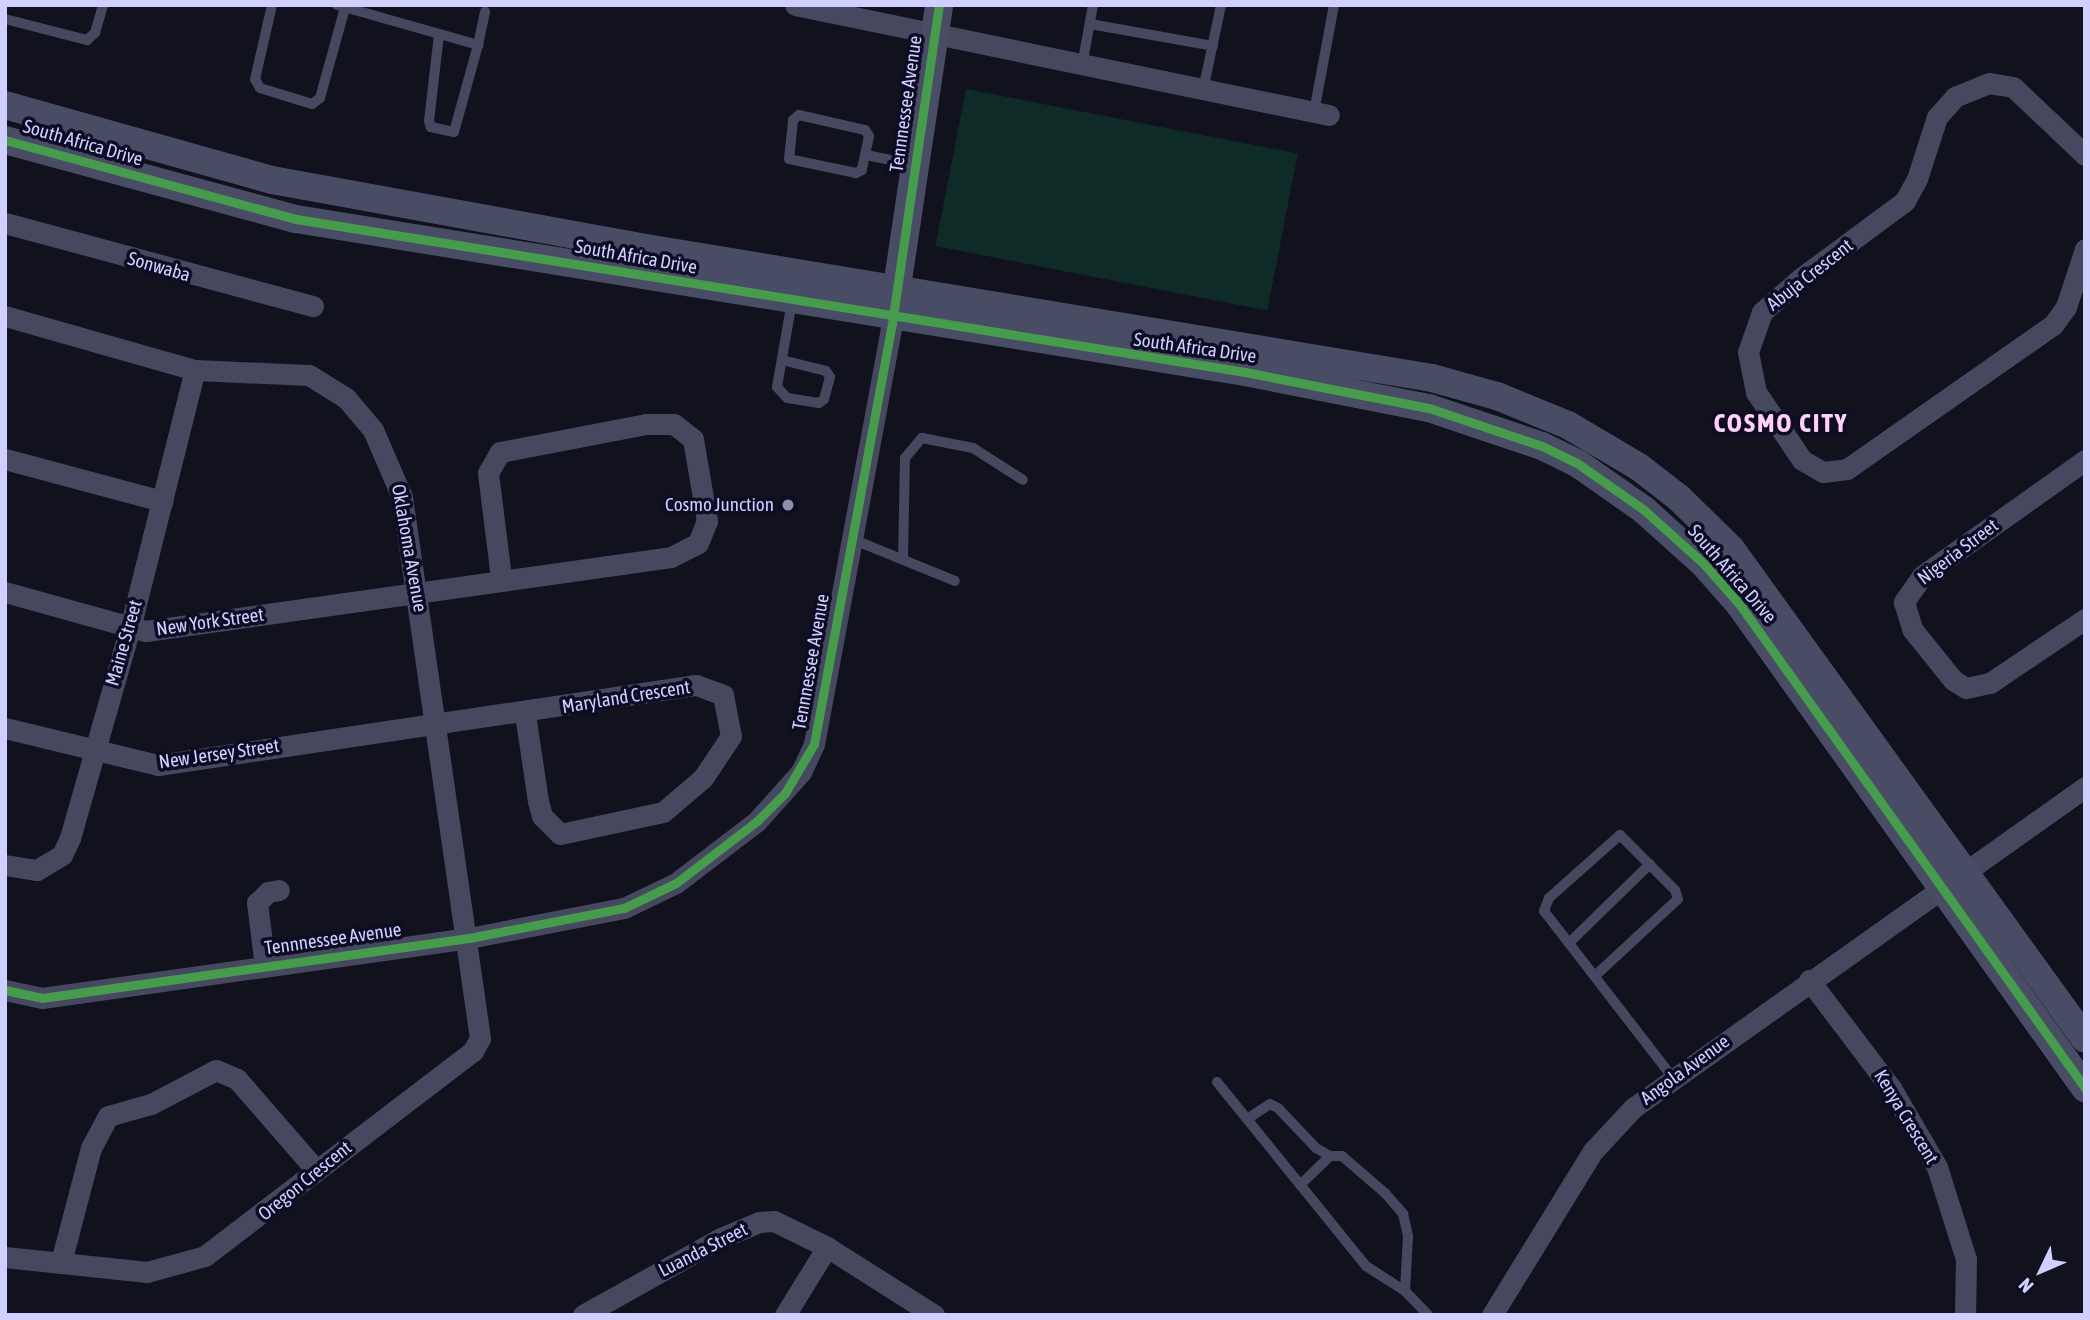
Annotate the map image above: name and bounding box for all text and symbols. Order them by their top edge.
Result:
street label: Tennnessee Avenue [885,34,927,174]
street label: South Africa Drive [21,115,145,171]
street label: Abuja Crescent [1762,234,1858,316]
street label: South Africa Drive [573,235,699,279]
street label: Sonwaba [125,247,193,287]
street label: South Africa Drive [1132,328,1258,368]
district label: COSMO CITY [1715,408,1847,440]
street label: Oklahoma Avenue [387,482,431,614]
place label: Cosmo Junction [665,494,774,516]
marker: Cosmo Junction [780,497,796,513]
street label: Nigeria Street [1913,514,2003,590]
street label: South Africa Drive [1683,520,1781,628]
street label: Tennnessee Avenue [788,592,834,732]
street label: Maine Street [101,598,147,688]
street label: New York Street [155,603,265,641]
street label: Maryland Crescent [560,676,692,718]
street label: New Jersey Street [157,734,281,774]
street label: Tennnessee Avenue [263,918,403,960]
street label: Angola Avenue [1636,1030,1734,1110]
street label: Kenya Crescent [1869,1066,1943,1168]
street label: Oregon Crescent [254,1136,356,1226]
street label: Luanda Street [655,1218,751,1282]
north arrow [2006,1236,2076,1306]
text: N [2014,1274,2038,1297]

